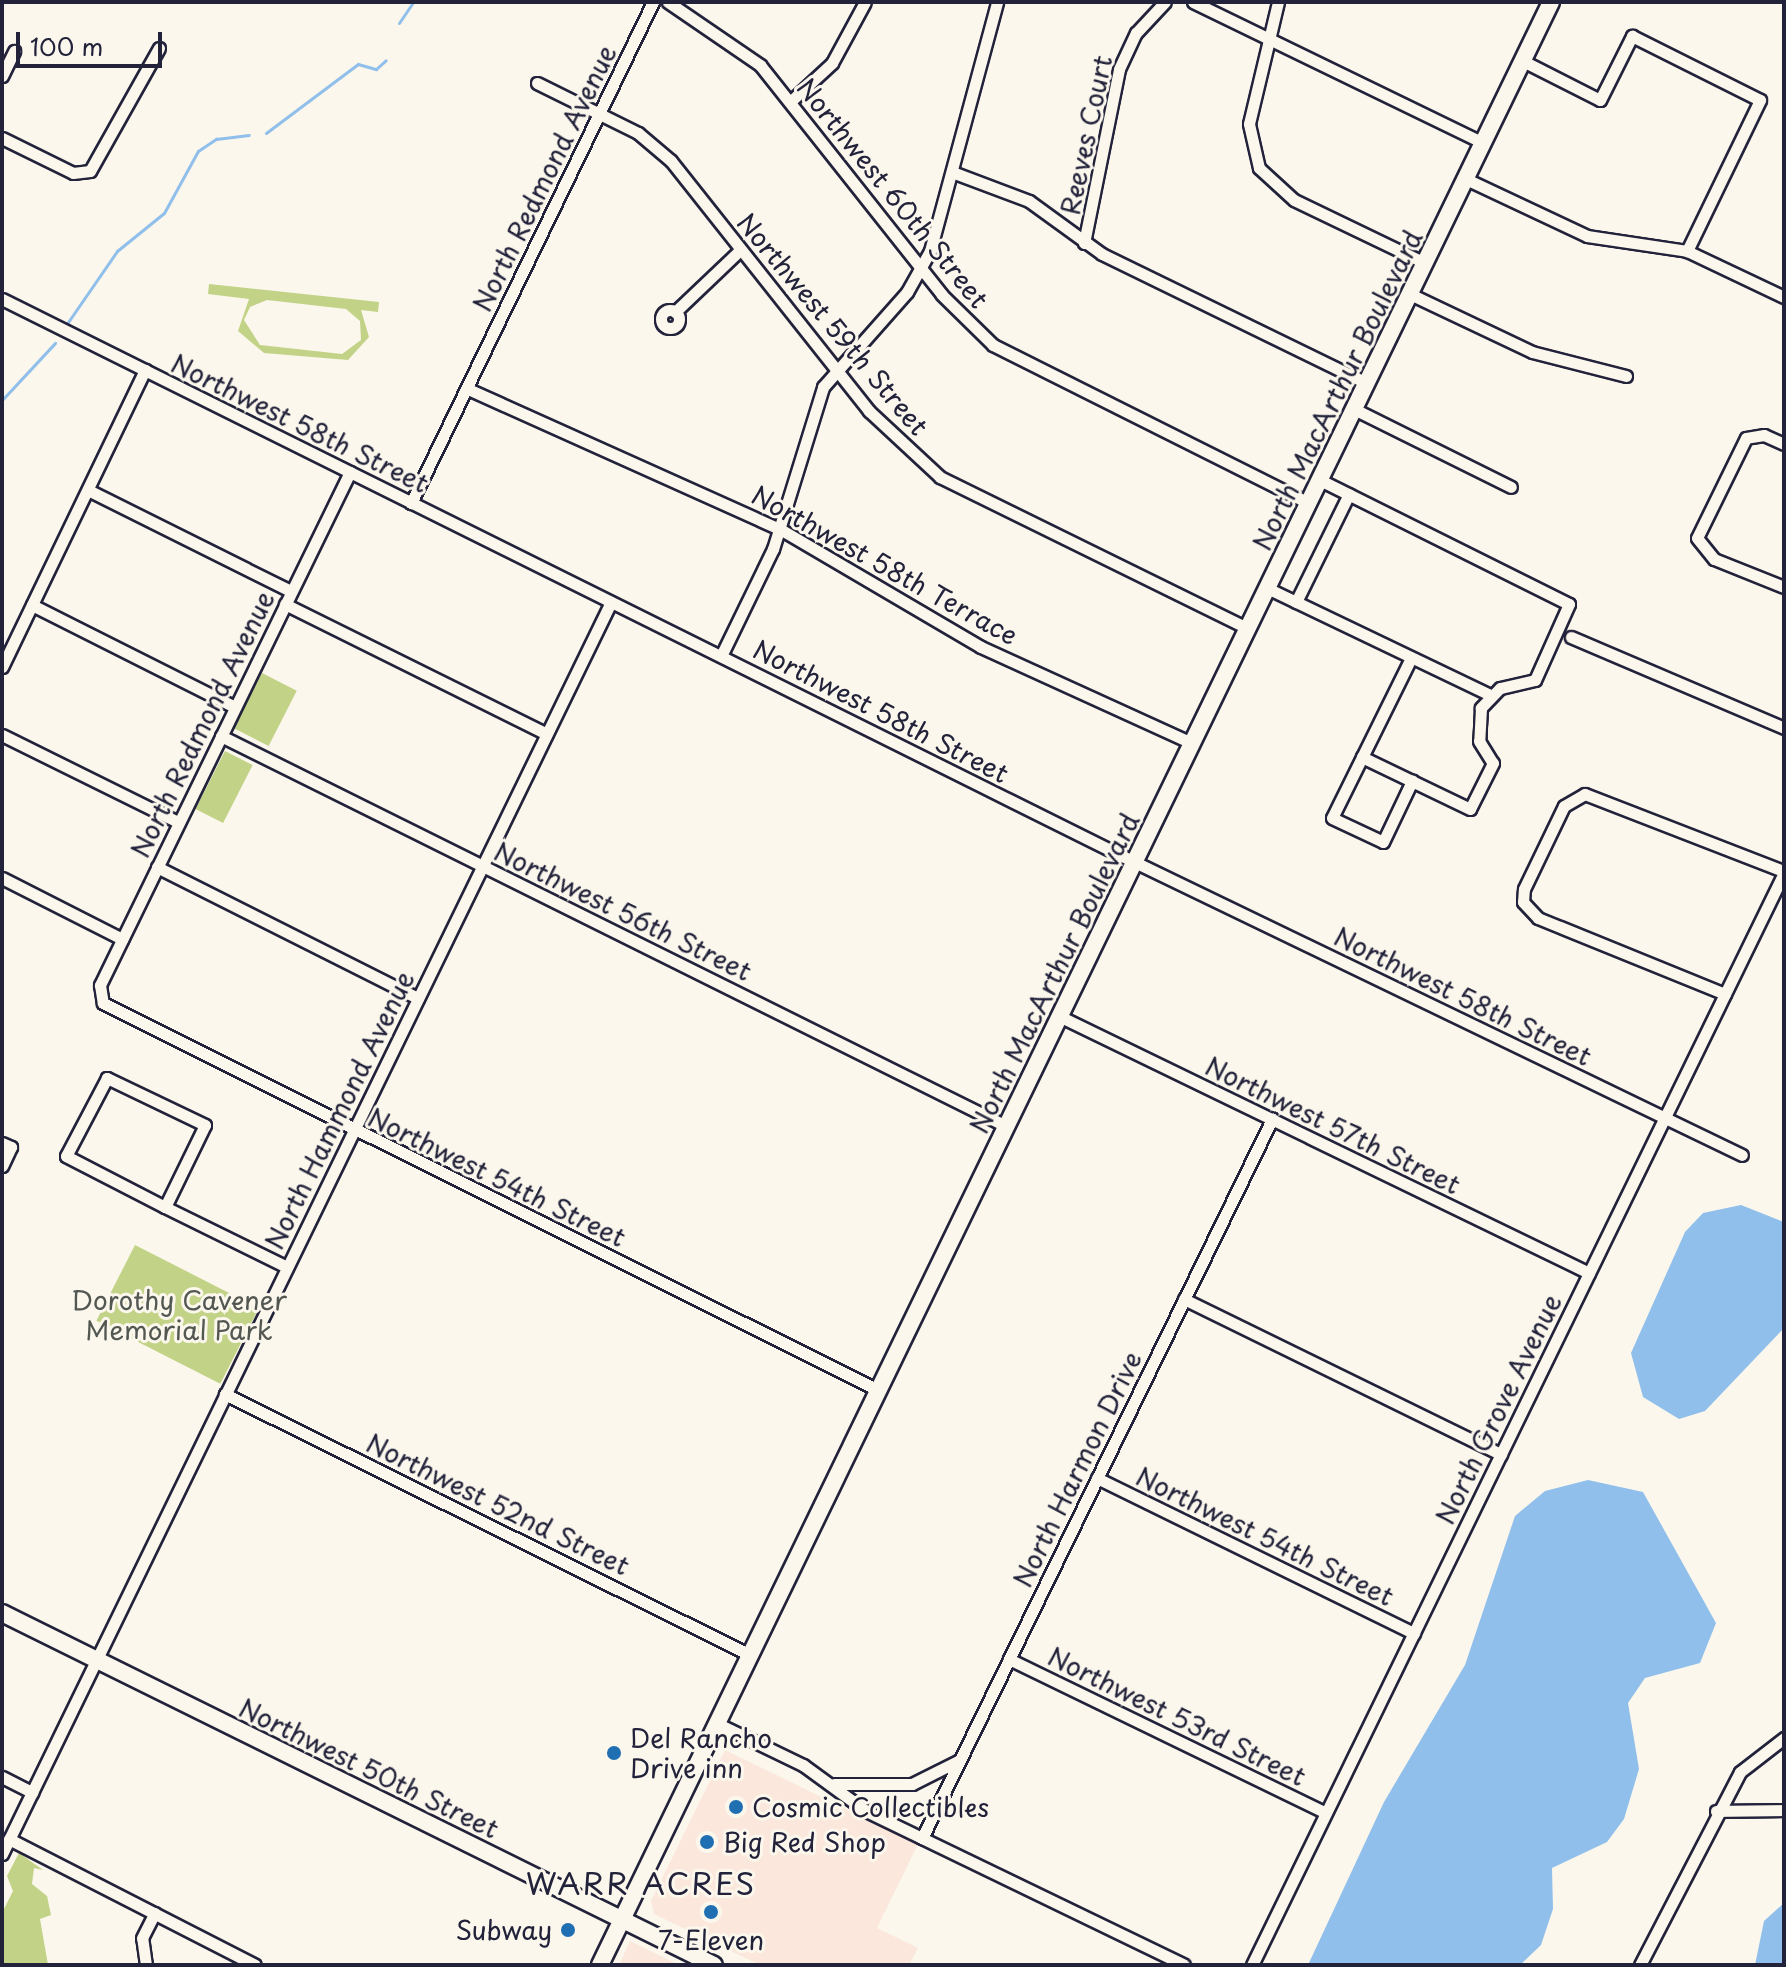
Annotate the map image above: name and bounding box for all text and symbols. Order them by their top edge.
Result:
scale bar [20,16,166,66]
text: 100 m [30,28,103,64]
street label: North Redmond Avenue [466,39,622,317]
street label: Reeves Court [1054,52,1118,218]
street label: Northwest 60th Street [791,72,995,314]
street label: Northwest 59th Street [731,207,935,441]
street label: North MacArthur Boulevard [1245,223,1429,557]
street label: Northwest 58th Street [166,347,434,499]
street label: Northwest 58th Terrace [746,479,1024,651]
street label: North Redmond Avenue [124,585,280,863]
street label: Northwest 58th Street [748,633,1014,789]
street label: North MacArthur Boulevard [962,806,1146,1140]
street label: Northwest 56th Street [488,835,758,987]
street label: Northwest 58th Street [1329,920,1597,1072]
street label: North Hammond Avenue [258,966,420,1254]
street label: Northwest 57th Street [1200,1050,1466,1200]
street label: Northwest 54th Street [363,1101,631,1253]
park label: Dorothy Cavener Memorial Park [72,1284,286,1346]
street label: North Grove Avenue [1428,1288,1568,1530]
street label: North Harmon Drive [1006,1345,1148,1593]
street label: Northwest 52nd Street [361,1427,635,1581]
street label: Northwest 54th Street [1131,1460,1399,1612]
street label: Northwest 53rd Street [1042,1640,1312,1792]
street label: Northwest 50th Street [234,1691,504,1845]
place label: Del Rancho Drive inn [630,1722,772,1784]
marker: Del Rancho Drive inn [605,1744,623,1762]
place label: Cosmic Collectibles [752,1791,991,1823]
marker: Cosmic Collectibles [727,1798,745,1816]
place label: Big Red Shop [723,1826,889,1858]
marker: Big Red Shop [698,1833,716,1851]
district label: WARR ACRES [525,1865,757,1901]
marker: 7-Eleven [702,1903,720,1921]
place label: Subway [455,1914,552,1946]
marker: Subway [559,1921,577,1939]
place label: 7-Eleven [658,1924,764,1956]

